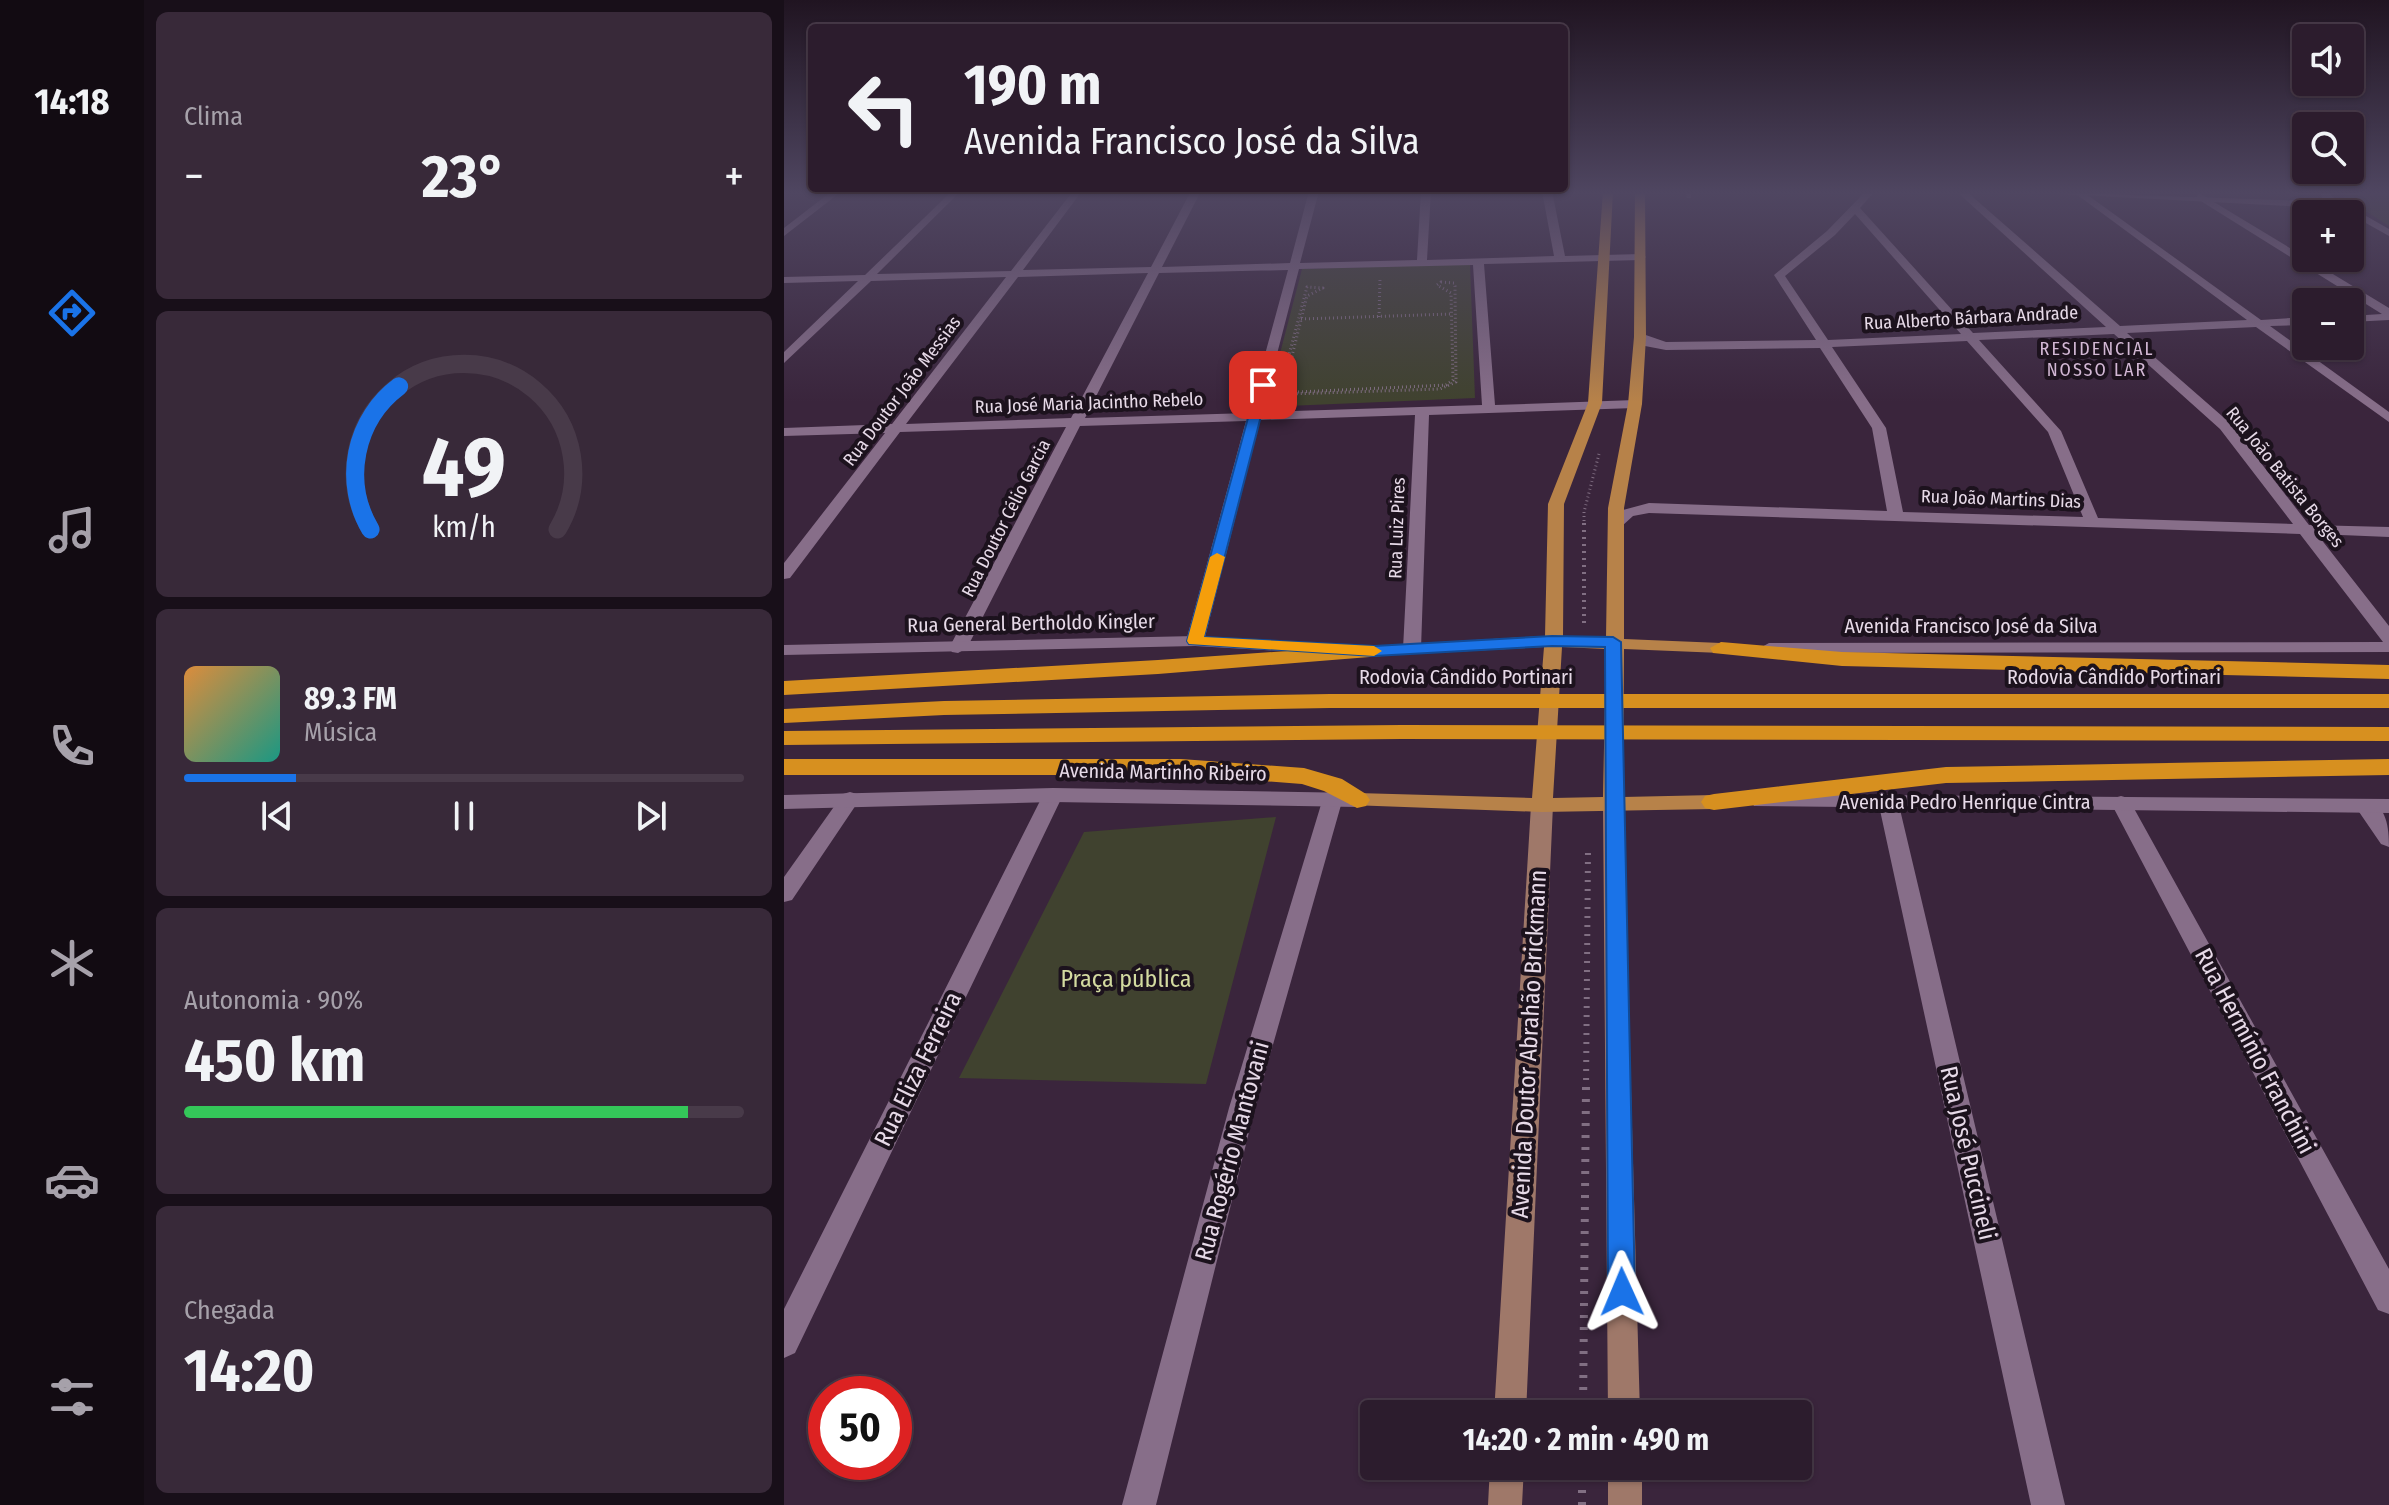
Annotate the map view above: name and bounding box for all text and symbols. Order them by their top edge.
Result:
map controls [2292,24,2364,360]
button: sound [2292,24,2364,96]
text: 190 m [964,52,1102,119]
icon: left [832,56,936,160]
text: 14:18 [35,80,110,124]
text: Clima [184,101,243,132]
button: search [2292,112,2364,184]
text: Avenida Francisco José da Silva [964,120,1420,164]
text: 23° [422,141,506,213]
text: − [184,150,204,203]
text: + [724,150,744,203]
button: + [2292,200,2364,272]
icon: directions [44,285,100,341]
button: − [2292,288,2364,360]
street label: Rua Alberto Bárbara Andrade [1863,301,2079,335]
street label: Rua Doutor João Messias [839,312,966,470]
district label: RESIDENCIAL NOSSO LAR [2040,338,2154,381]
pin [1229,351,1297,419]
icon: arrive [1241,363,1285,407]
street label: Rua José Maria Jacintho Rebelo [974,388,1204,418]
street label: Rua João Batista Borges [2221,402,2349,552]
text: 49 [422,417,506,517]
street label: Rua Doutor Célio Garcia [957,435,1055,600]
street label: Rua Luiz Pires [1384,477,1410,579]
street label: Rua João Martins Dias [1921,485,2082,513]
icon: music [44,502,100,558]
text: km/h [432,510,496,545]
street label: Rua General Bertholdo Kingler [907,609,1155,637]
street label: Avenida Francisco José da Silva [1844,614,2098,638]
street label: Rodovia Cândido Portinari [1359,665,1573,689]
street label: Rodovia Cândido Portinari [2007,665,2221,689]
text: 89.3 FM [304,681,397,717]
text: Música [304,717,377,748]
icon: phone [44,718,100,774]
street label: Avenida Martinho Ribeiro [1059,758,1267,786]
street label: Avenida Pedro Henrique Cintra [1840,790,2090,814]
icon: previous [255,794,299,838]
icon: pause [442,794,486,838]
icon: next [629,794,673,838]
street label: Avenida Doutor Abrahão Brickmann [1506,869,1552,1219]
icon: climate [44,935,100,991]
street label: Rua Hermínio Franchini [2189,943,2321,1159]
park label: Praça pública [1060,965,1192,993]
text: Autonomia · 90% [184,985,363,1016]
street label: Rua Eliza Ferreira [869,987,967,1151]
text: 450 km [184,1025,365,1097]
street label: Rua Rogério Mantovani [1189,1038,1275,1264]
street label: Rua José Puccineli [1934,1063,2002,1243]
icon: car [44,1152,100,1208]
position arrow [1580,1250,1664,1334]
text: Chegada [184,1295,275,1326]
text: 14:20 [184,1335,315,1407]
icon: filters [44,1369,100,1425]
speed limit sign: 50 [808,1376,912,1480]
text: 14:20 · 2 min · 490 m [1463,1422,1709,1458]

